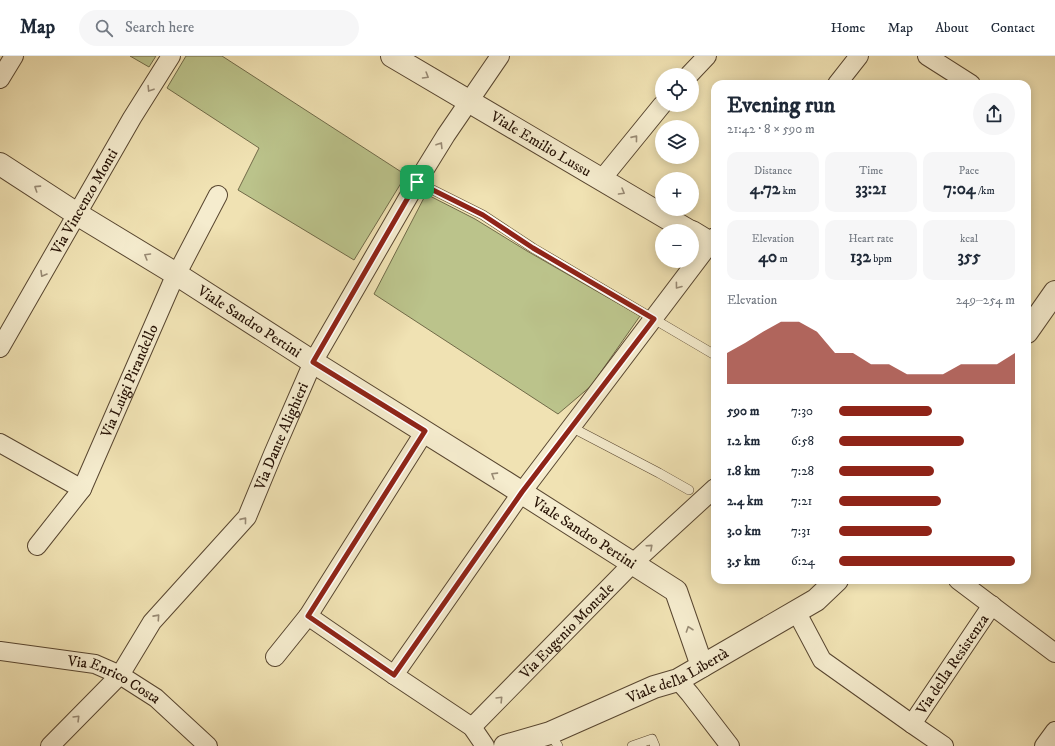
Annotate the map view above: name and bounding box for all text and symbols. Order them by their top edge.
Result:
search box [79,10,359,46]
text: Map [20,16,55,39]
icon: search [93,17,115,39]
text: Search here [125,18,194,37]
text: Home [831,19,865,37]
text: Map [887,19,913,37]
text: About [935,19,969,37]
text: Contact [991,19,1035,37]
map controls [655,68,699,268]
button: locate [655,68,699,112]
one-way arrow [422,71,429,78]
one-way arrow [148,85,155,92]
text: Evening run [727,92,835,119]
button: share [973,93,1015,135]
street label: Viale Emilio Lussu [486,106,595,181]
button: layers [655,120,699,164]
text: 21:42 · 8 × 590 m [727,121,815,137]
one-way arrow [630,136,637,143]
one-way arrow [435,142,442,149]
street label: Via Vincenzo Monti [46,145,122,258]
text: Distance [754,164,792,178]
text: Time [859,164,883,178]
text: Pace [959,164,979,178]
pin [400,165,434,199]
icon: arrive [406,171,428,193]
button: + [655,172,699,216]
text: 4.72 [750,178,780,200]
text: 33:21 [855,178,887,200]
text: 7:04 [943,178,976,200]
text: km [780,184,796,198]
text: /km [976,184,995,198]
one-way arrow [34,185,41,193]
one-way arrow [618,187,625,194]
button: − [655,224,699,268]
text: Elevation [752,232,794,246]
text: Heart rate [848,232,894,246]
text: kcal [960,232,978,246]
text: 40 [758,246,777,268]
text: 132 [850,246,871,268]
text: 355 [957,246,981,268]
text: m [777,252,788,266]
text: bpm [871,252,892,266]
one-way arrow [144,254,151,261]
one-way arrow [40,270,47,277]
street label: Viale Sandro Pertini [193,280,305,362]
one-way arrow [676,281,683,288]
text: Elevation [727,292,777,308]
text: 249–254 m [956,292,1015,308]
street label: Via Luigi Pirandello [96,321,162,441]
street label: Via Dante Alighieri [249,379,313,494]
text: 590 m [727,403,760,419]
text: 7:30 [791,403,813,419]
text: 1.2 km [727,433,760,449]
text: 6:58 [791,433,814,449]
text: 1.8 km [727,463,760,479]
text: 7:28 [791,463,814,479]
one-way arrow [491,472,498,480]
street label: Viale Sandro Pertini [528,492,640,573]
text: 2.4 km [727,493,763,509]
text: 7:21 [791,493,812,509]
one-way arrow [239,518,246,525]
text: 3.0 km [727,523,761,539]
text: 7:31 [791,523,811,539]
one-way arrow [646,545,653,552]
text: 3.5 km [727,553,760,569]
text: 6:24 [791,553,815,569]
street label: Via Eugenio Montale [515,579,618,683]
street label: Via della Resistenza [911,610,993,719]
one-way arrow [152,614,160,622]
one-way arrow [685,626,694,633]
street label: Viale della Libertà [623,643,732,708]
street label: Via Enrico Costa [65,651,166,708]
one-way arrow [495,696,503,704]
one-way arrow [72,715,80,723]

